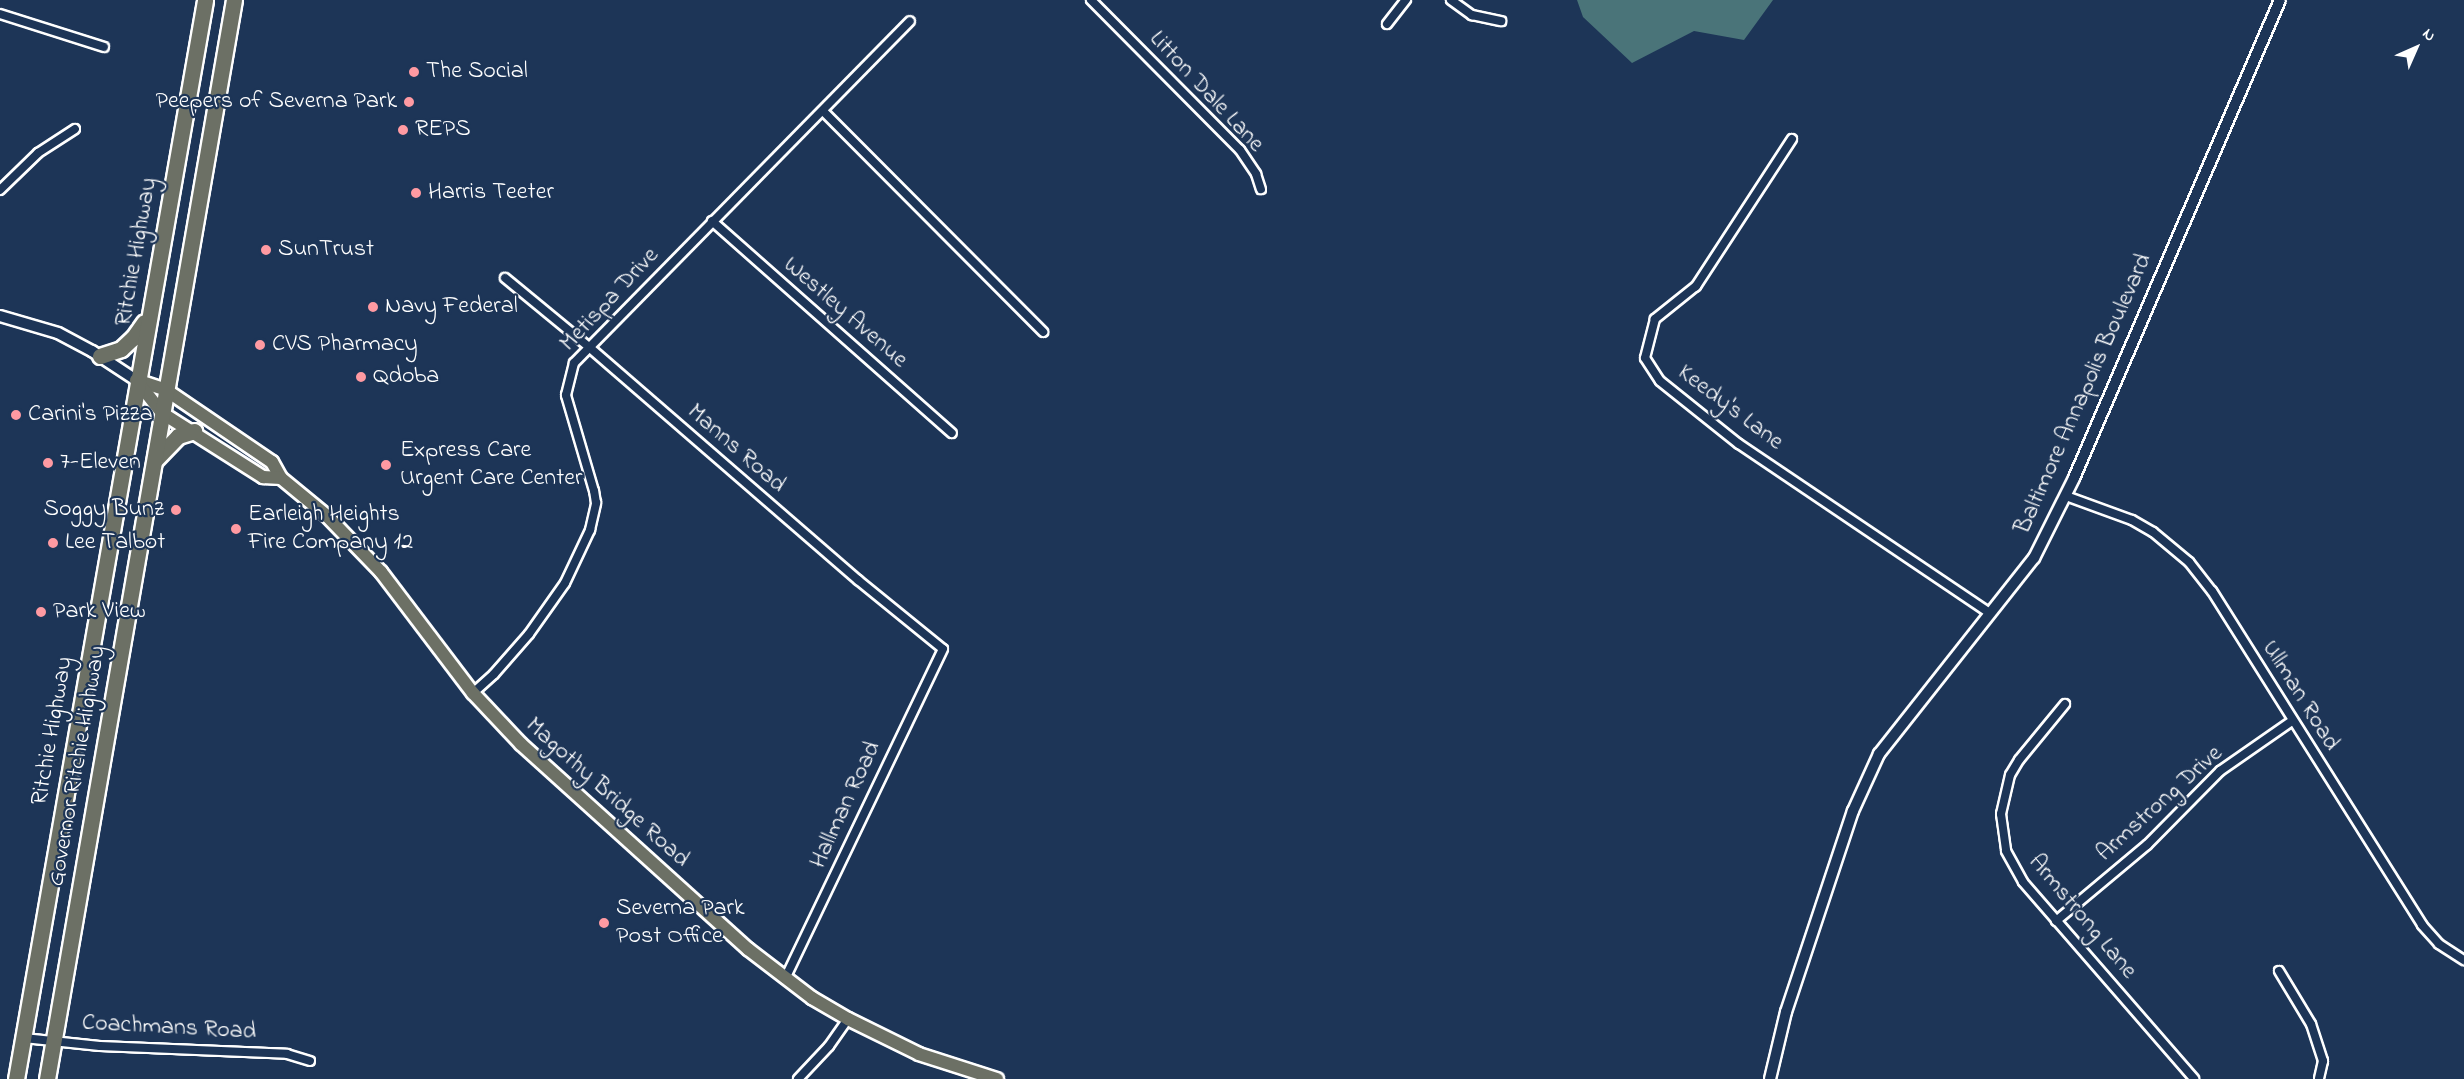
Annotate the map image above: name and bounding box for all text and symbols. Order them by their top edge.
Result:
north arrow [2386,18,2446,78]
text: N [2416,23,2441,48]
street label: Litton Dale Lane [1142,25,1270,159]
place label: The Social [426,58,528,86]
marker: The Social [407,65,421,79]
place label: Peepers of Severna Park [155,88,397,116]
marker: Peepers of Severna Park [402,95,416,109]
place label: REPS [415,116,471,144]
marker: REPS [396,123,410,137]
street label: Ritchie Highway [110,175,164,329]
place label: Harris Teeter [428,179,554,207]
marker: Harris Teeter [409,186,423,200]
place label: SunTrust [278,236,374,264]
street label: Metispa Drive [554,242,666,358]
marker: SunTrust [259,243,273,257]
street label: Baltimore Annapolis Boulevard [2009,249,2159,539]
street label: Westley Avenue [777,251,913,375]
place label: Navy Federal [385,293,518,321]
marker: Navy Federal [366,300,380,314]
place label: CVS Pharmacy [272,331,418,359]
marker: CVS Pharmacy [253,338,267,352]
street label: Keedy's Lane [1671,359,1789,457]
place label: Qdoba [373,363,439,391]
marker: Qdoba [354,370,368,384]
street label: Manns Road [681,398,791,500]
place label: Carini's Pizza [28,401,153,429]
marker: Carini's Pizza [9,408,23,422]
place label: Express Care Urgent Care Center [400,437,582,493]
place label: 7-Eleven [60,449,141,477]
marker: 7-Eleven [41,456,55,470]
marker: Express Care Urgent Care Center [377,456,395,474]
place label: Soggy Bunz [43,496,164,524]
place label: Earleigh Heights Fire Company 12 [248,501,413,557]
marker: Soggy Bunz [169,503,183,517]
marker: Earleigh Heights Fire Company 12 [229,522,243,536]
place label: Lee Talbot [65,529,165,557]
marker: Lee Talbot [46,536,60,550]
place label: Park View [53,598,146,626]
marker: Park View [34,605,48,619]
street label: Ullman Road [2255,635,2345,757]
street label: Governor Ritchie Highway [43,643,113,889]
street label: Ritchie Highway [26,654,80,808]
street label: Magothy Bridge Road [519,712,695,874]
street label: Hallman Road [804,737,888,873]
street label: Armstrong Drive [2091,740,2229,868]
street label: Armstrong Lane [2021,849,2143,985]
place label: Severna Park Post Office [616,895,744,951]
marker: Severna Park Post Office [597,916,611,930]
street label: Coachmans Road [81,1009,257,1047]

